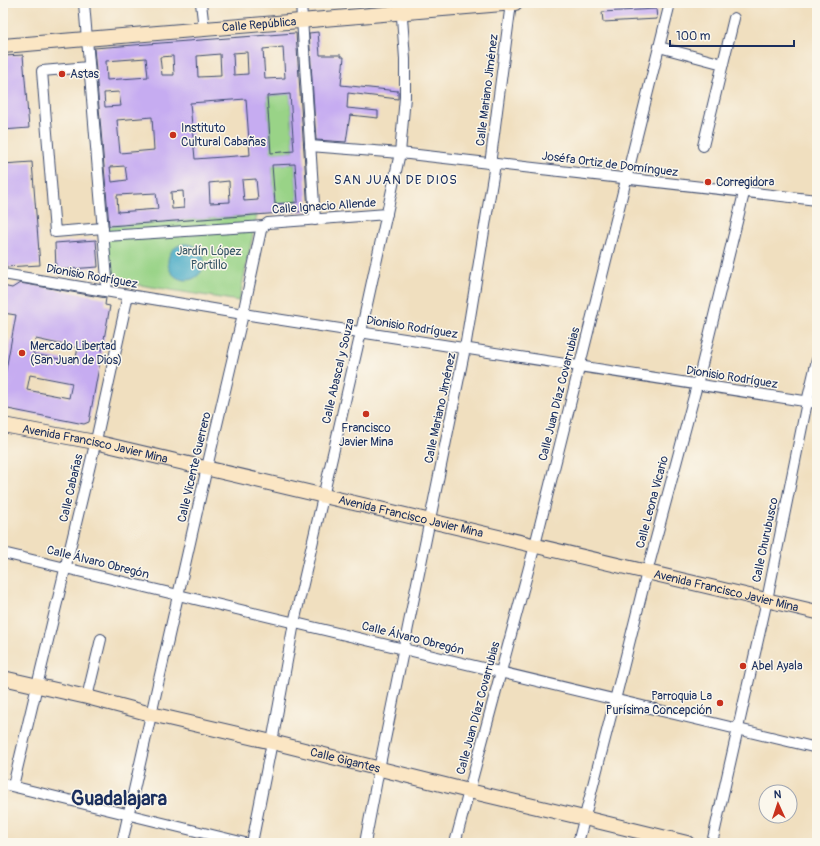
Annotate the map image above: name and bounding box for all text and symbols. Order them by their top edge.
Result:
street label: Calle República [221,14,297,36]
scale bar [670,22,794,48]
text: 100 m [676,29,711,44]
street label: Calle Mariano Jiménez [473,33,502,147]
place label: Astas [70,67,100,82]
marker: Astas [57,69,67,79]
place label: Instituto Cultural Cabañas [181,121,266,150]
marker: Instituto Cultural Cabañas [168,130,178,140]
street label: Joséfa Ortiz de Domínguez [541,149,679,180]
district label: SAN JUAN DE DIOS [334,172,458,188]
place label: Corregidora [716,175,775,190]
marker: Corregidora [703,177,713,187]
street label: Calle Ignacio Allende [272,195,377,218]
park label: Jardín López Portillo [176,244,242,273]
street label: Dionisio Rodríguez [45,261,139,292]
street label: Dionisio Rodríguez [365,313,459,342]
street label: Calle Abascal y Souza [319,316,358,425]
street label: Calle Juan Díaz Covarrubias [536,325,584,463]
place label: Mercado Libertad (San Juan de Dios) [30,339,122,368]
marker: Mercado Libertad (San Juan de Dios) [17,348,27,358]
street label: Calle Mariano Jiménez [421,351,460,465]
street label: Dionisio Rodríguez [685,363,779,392]
marker: Francisco Javier Mina [361,409,371,419]
street label: Calle Vicente Guerrero [174,410,215,524]
place label: Francisco Javier Mina [339,421,394,450]
street label: Avenida Francisco Javier Mina [21,422,170,467]
street label: Calle Cabañas [56,452,87,524]
street label: Calle Leona Vicario [633,454,672,550]
street label: Avenida Francisco Javier Mina [337,493,485,541]
street label: Calle Churubusco [749,496,782,584]
street label: Calle Álvaro Obregón [45,542,151,583]
street label: Avenida Francisco Javier Mina [652,567,800,615]
street label: Calle Álvaro Obregón [360,618,466,659]
street label: Calle Juan Díaz Covarrubias [453,639,504,776]
place label: Abel Ayala [751,659,803,674]
marker: Abel Ayala [738,661,748,671]
place label: Parroquia La Purísima Concepción [606,689,712,718]
marker: Parroquia La Purísima Concepción [715,698,725,708]
street label: Calle Gigantes [309,745,382,777]
north arrow [758,784,798,824]
district label: Guadalajara [71,786,167,811]
text: N [773,788,782,801]

